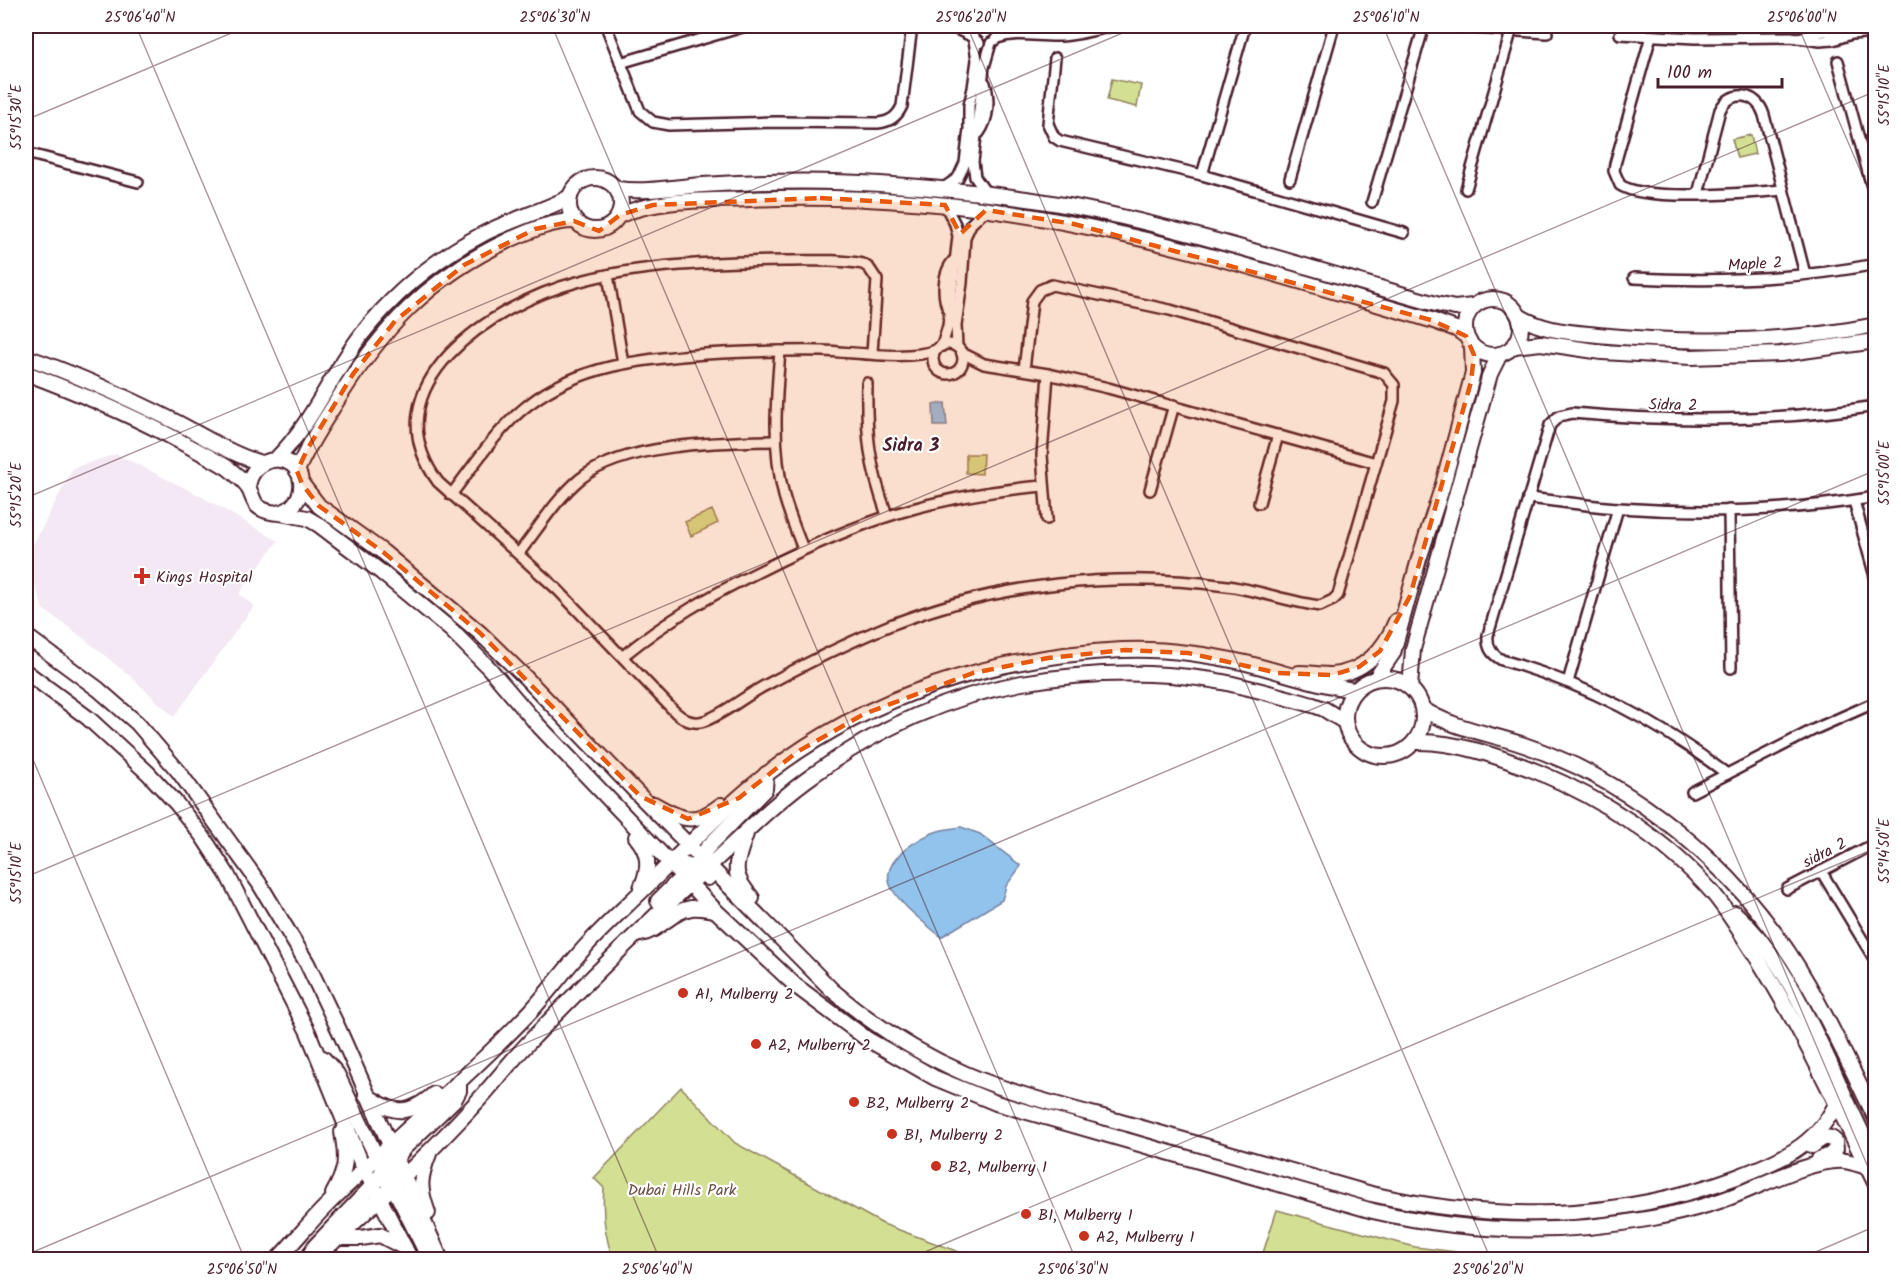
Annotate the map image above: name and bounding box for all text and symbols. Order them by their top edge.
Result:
text: 25°06'40"N [105,6,175,30]
text: 25°06'30"N [519,6,591,30]
text: 25°06'20"N [935,6,1007,30]
text: 25°06'10"N [1352,6,1420,30]
text: 25°06'00"N [1767,6,1837,30]
scale bar [1658,51,1782,89]
text: 100 m [1667,59,1712,88]
text: 55°15'10"E [1873,63,1897,126]
text: 55°15'30"E [5,83,29,150]
street label: Maple 2 [1727,251,1783,278]
street label: Sidra 2 [1648,393,1698,418]
district label: Sidra 3 [883,432,940,461]
text: 55°15'00"E [1873,439,1897,505]
text: 55°15'20"E [5,461,29,528]
place label: Kings Hospital [156,565,253,590]
marker: Kings Hospital [133,567,151,585]
text: 55°14'50"E [1873,817,1897,884]
street label: sidra 2 [1798,832,1851,875]
text: 55°15'10"E [5,841,29,904]
place label: A1, Mulberry 2 [695,982,793,1007]
marker: A1, Mulberry 2 [676,986,690,1000]
place label: A2, Mulberry 2 [768,1033,871,1058]
marker: A2, Mulberry 2 [749,1037,763,1051]
place label: B2, Mulberry 2 [866,1091,969,1116]
marker: B2, Mulberry 2 [847,1095,861,1109]
place label: B1, Mulberry 2 [904,1123,1003,1148]
marker: B1, Mulberry 2 [885,1127,899,1141]
place label: B2, Mulberry 1 [948,1155,1047,1180]
marker: B2, Mulberry 1 [929,1159,943,1173]
park label: Dubai Hills Park [628,1178,737,1203]
place label: B1, Mulberry 1 [1038,1203,1133,1228]
marker: B1, Mulberry 1 [1019,1207,1033,1221]
place label: A2, Mulberry 1 [1096,1225,1194,1250]
marker: A2, Mulberry 1 [1077,1229,1091,1243]
text: 25°06'50"N [207,1258,277,1282]
text: 25°06'40"N [622,1258,692,1282]
text: 25°06'30"N [1037,1258,1109,1282]
text: 25°06'20"N [1452,1258,1524,1282]

